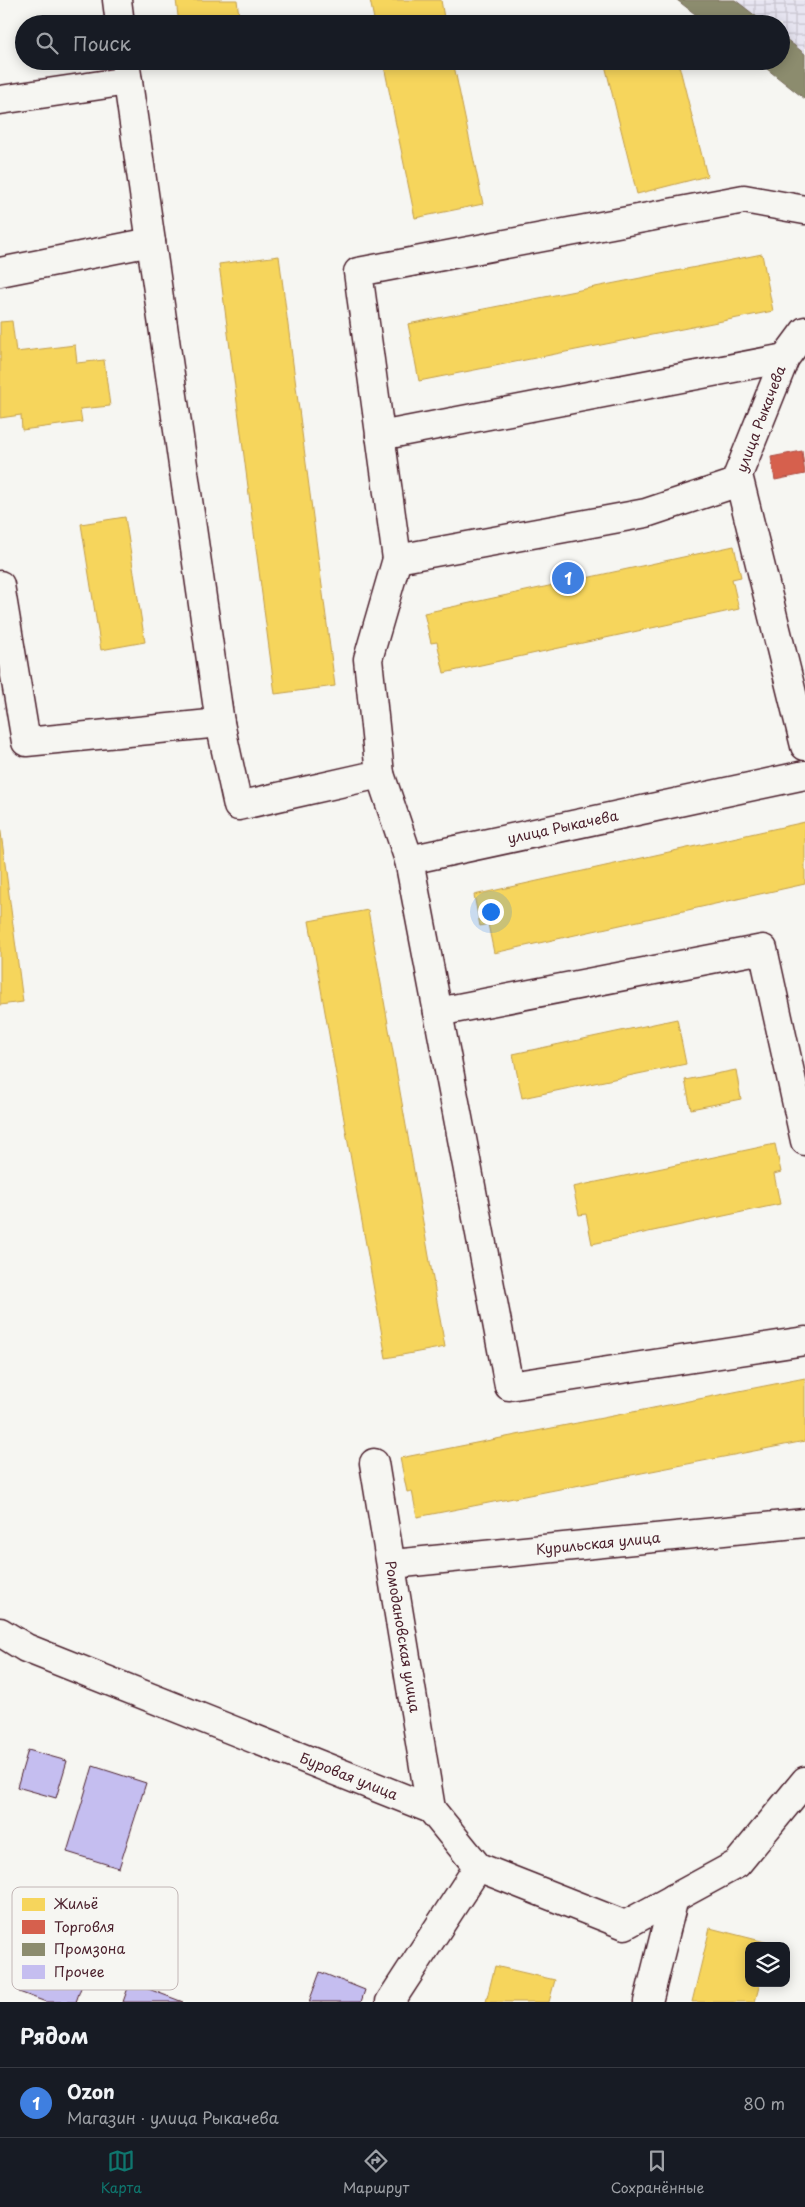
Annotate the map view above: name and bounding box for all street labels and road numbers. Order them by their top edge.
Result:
street label: улица Рыкачева [731,362,791,475]
street label: улица Рыкачева [505,804,620,849]
street label: Курильская улица [535,1526,661,1560]
street label: Ромодановская улица [380,1559,426,1714]
street label: Буровая улица [297,1747,401,1805]

